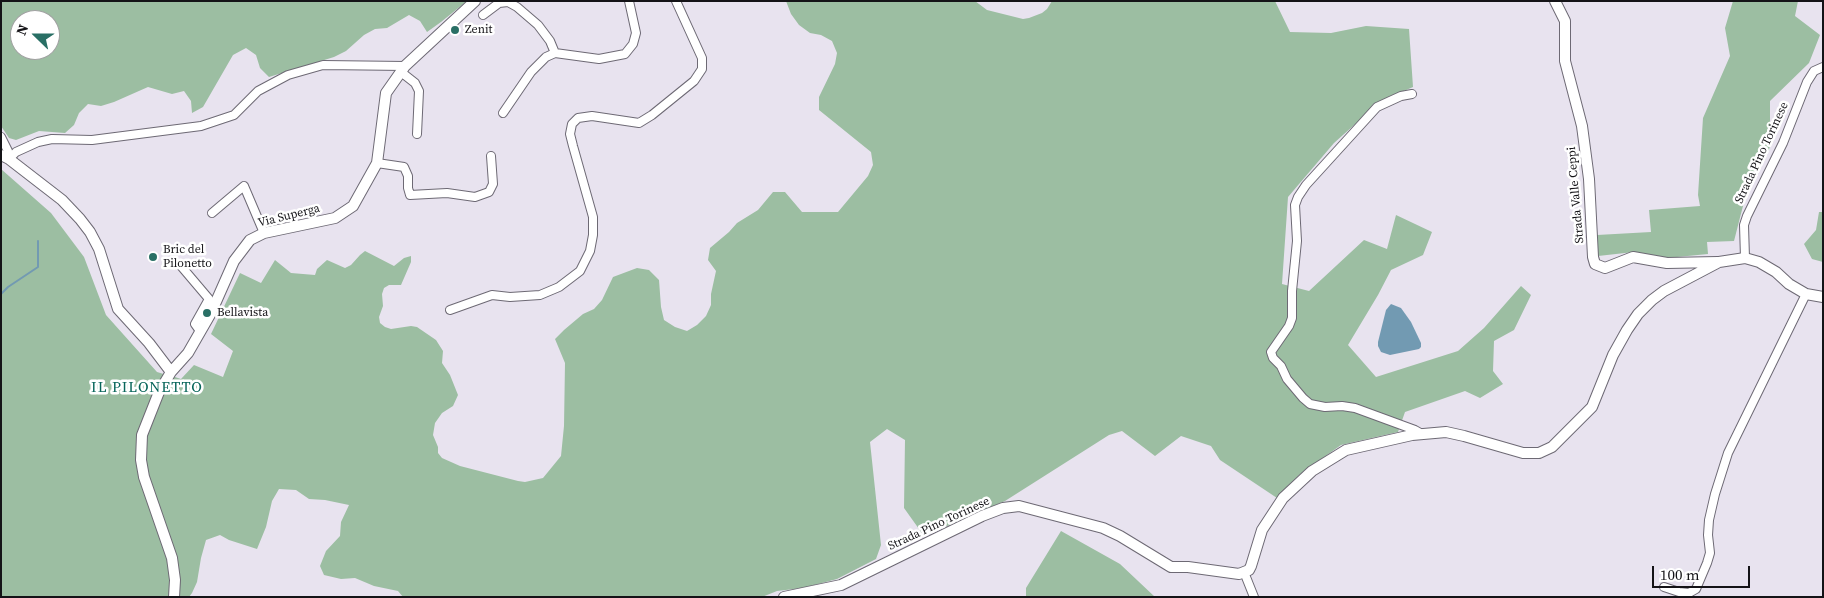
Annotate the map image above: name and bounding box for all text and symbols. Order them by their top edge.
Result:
north arrow [10,10,60,60]
text: N [11,21,33,38]
place label: Zenit [465,23,492,37]
marker: Zenit [449,24,461,36]
street label: Strada Pino Torinese [1732,100,1792,206]
street label: Strada Valle Ceppi [1565,146,1587,244]
street label: Via Superga [257,201,321,231]
place label: Bric del Pilonetto [163,243,212,271]
marker: Bric del Pilonetto [147,251,159,263]
place label: Bellavista [217,306,268,320]
marker: Bellavista [201,307,213,319]
district label: IL PILONETTO [90,379,204,397]
street label: Strada Pino Torinese [886,494,992,554]
scale bar [1654,556,1752,588]
text: 100 m [1660,564,1700,585]

